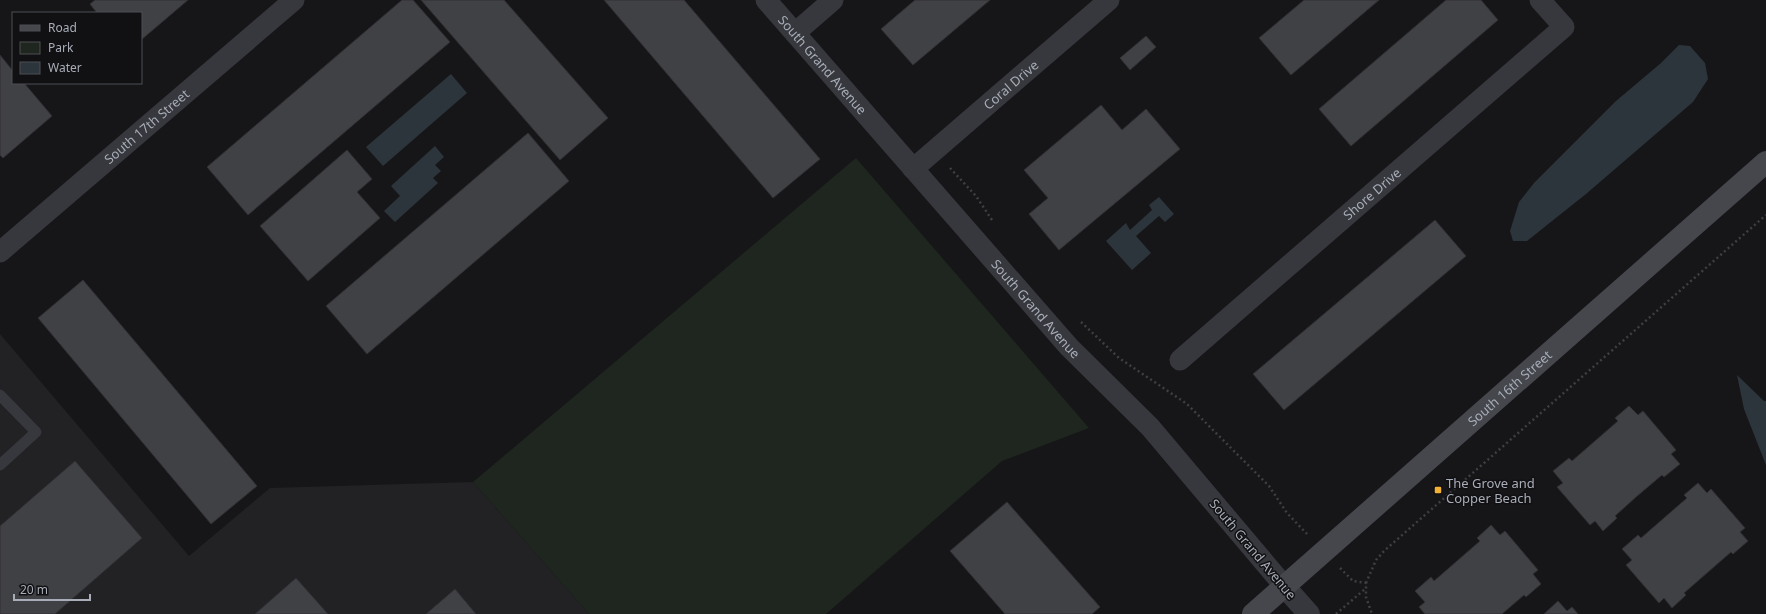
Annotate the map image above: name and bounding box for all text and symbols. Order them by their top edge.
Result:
street label: South Grand Avenue [774,11,871,118]
legend [12,12,142,84]
text: Road [48,19,77,36]
text: Park [48,39,74,56]
street label: Coral Drive [979,56,1042,114]
text: Water [48,59,82,76]
street label: South 17th Street [100,85,193,168]
street label: Shore Drive [1339,164,1405,224]
street label: South Grand Avenue [987,255,1084,362]
street label: South 16th Street [1464,346,1556,430]
place label: The Grove and Copper Beach [1446,474,1535,507]
marker: The Grove and Copper Beach [1433,485,1443,495]
street label: South Grand Avenue [1206,495,1300,603]
scale bar [14,576,90,602]
text: 20 m [20,581,48,598]

